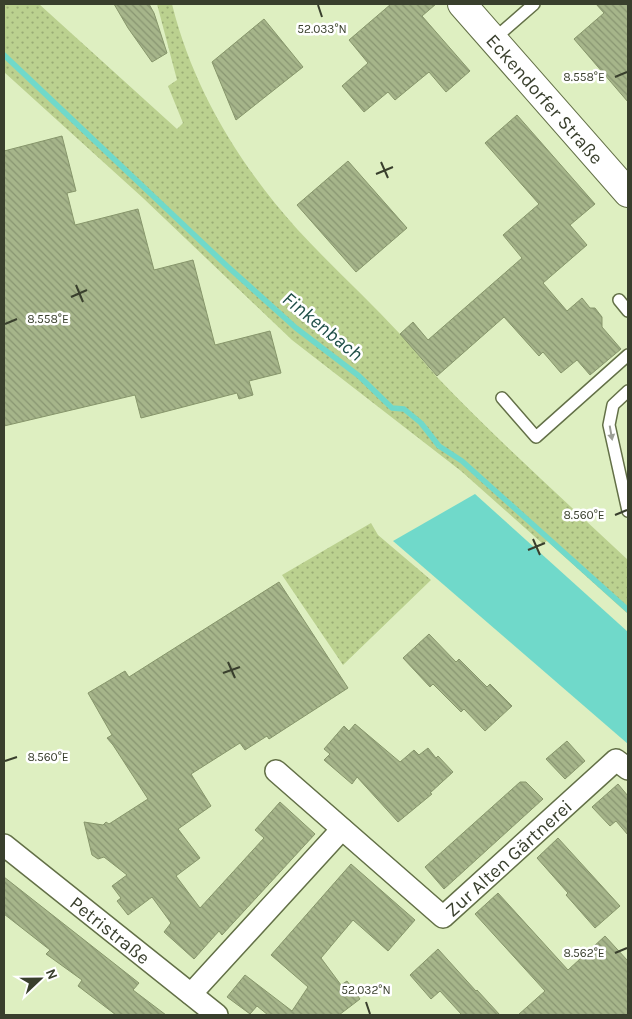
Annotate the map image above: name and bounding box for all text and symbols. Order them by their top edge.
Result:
text: 52.033°N [297,22,347,36]
street label: Eckendorfer Straße [481,30,607,169]
text: 8.558°E [563,70,605,84]
water label: Finkenbach [278,287,367,366]
text: 8.558°E [27,312,69,326]
one-way arrow [607,425,615,441]
text: 8.560°E [563,508,605,522]
text: 8.560°E [27,750,69,764]
street label: Zur Alten Gärtnerei [441,795,577,922]
street label: Petristraße [65,892,154,969]
text: 8.562°E [564,946,604,960]
north arrow [15,954,65,1004]
text: N [42,966,61,982]
text: 52.032°N [341,983,391,997]

